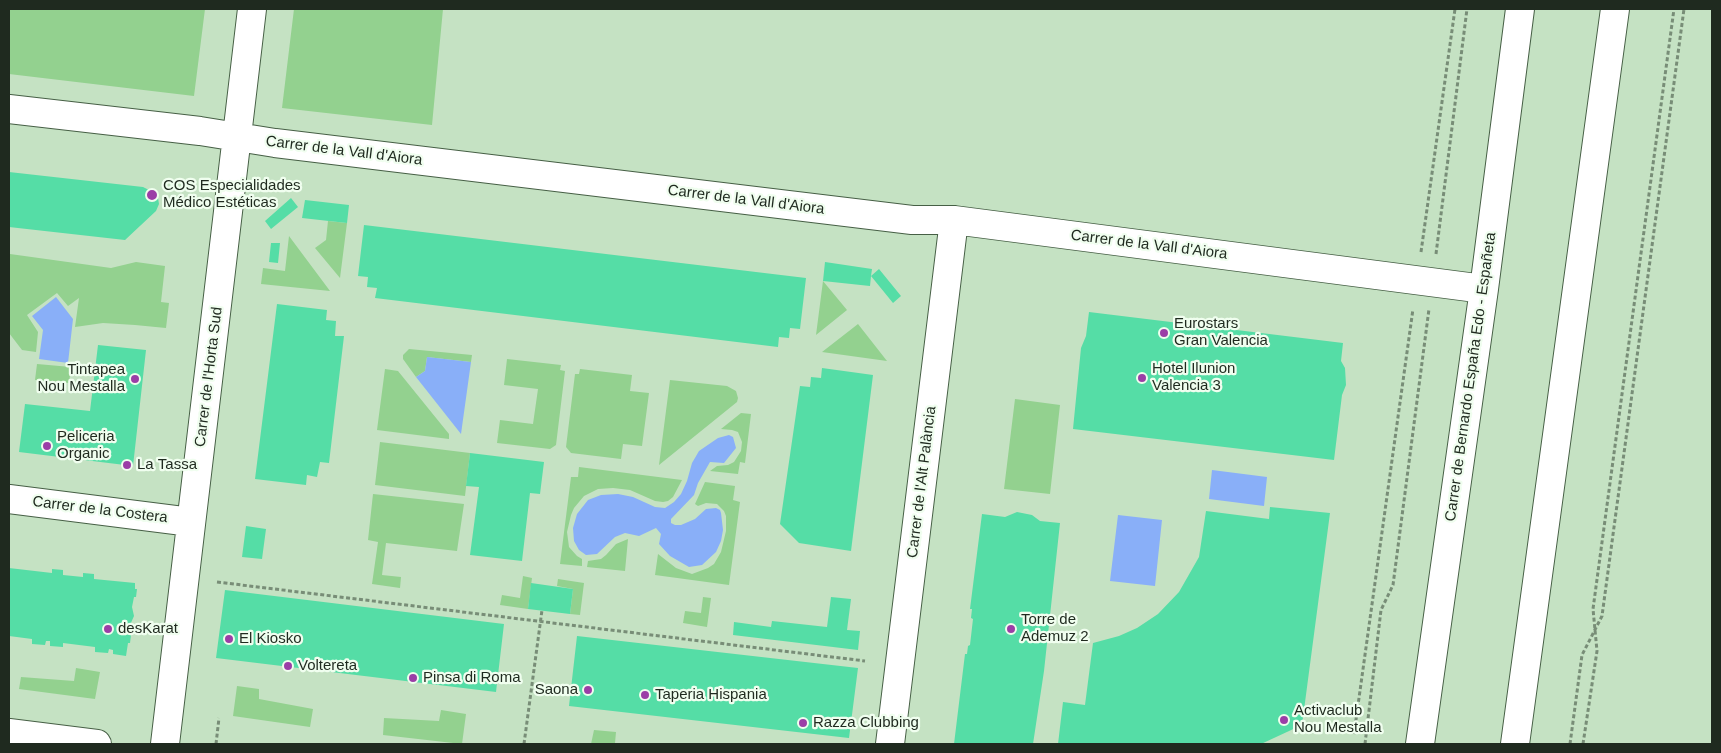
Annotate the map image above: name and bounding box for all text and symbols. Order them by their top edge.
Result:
street label: Carrer de la Vall d'Aiora [265,132,423,170]
place label: COS Especialidades Médico Estéticas [163,177,301,212]
street label: Carrer de la Vall d'Aiora [667,181,825,219]
marker: COS Especialidades Médico Estéticas [145,188,159,202]
street label: Carrer de la Vall d'Aiora [1070,226,1228,264]
street label: Carrer de Bernardo España Edo - Españeta [1442,231,1500,523]
street label: Carrer de l'Horta Sud [191,306,227,448]
place label: Eurostars Gran Valencia [1174,315,1268,350]
marker: Eurostars Gran Valencia [1158,327,1170,339]
place label: Hotel Ilunion Valencia 3 [1152,360,1235,395]
place label: Tintapea Nou Mestalla [37,361,125,396]
marker: Hotel Ilunion Valencia 3 [1136,372,1148,384]
marker: Tintapea Nou Mestalla [129,373,141,385]
street label: Carrer de l'Alt Palància [904,405,940,559]
place label: Peliceria Organic [57,428,115,463]
marker: Peliceria Organic [41,440,53,452]
place label: La Tassa [137,456,197,474]
marker: La Tassa [121,459,133,471]
street label: Carrer de la Costera [31,493,169,527]
place label: Torre de Ademuz 2 [1021,611,1089,646]
place label: desKarat [118,620,178,638]
marker: desKarat [102,623,114,635]
marker: Torre de Ademuz 2 [1005,623,1017,635]
place label: El Kiosko [239,630,302,648]
marker: El Kiosko [223,633,235,645]
place label: Voltereta [298,657,357,675]
marker: Voltereta [282,660,294,672]
place label: Pinsa di Roma [423,669,521,687]
marker: Pinsa di Roma [407,672,419,684]
place label: Saona [535,681,578,699]
marker: Saona [582,684,594,696]
place label: Taperia Hispania [655,686,767,704]
marker: Taperia Hispania [639,689,651,701]
place label: Activaclub Nou Mestalla [1294,702,1382,737]
place label: Razza Clubbing [813,714,919,732]
marker: Activaclub Nou Mestalla [1278,714,1290,726]
marker: Razza Clubbing [797,717,809,729]

